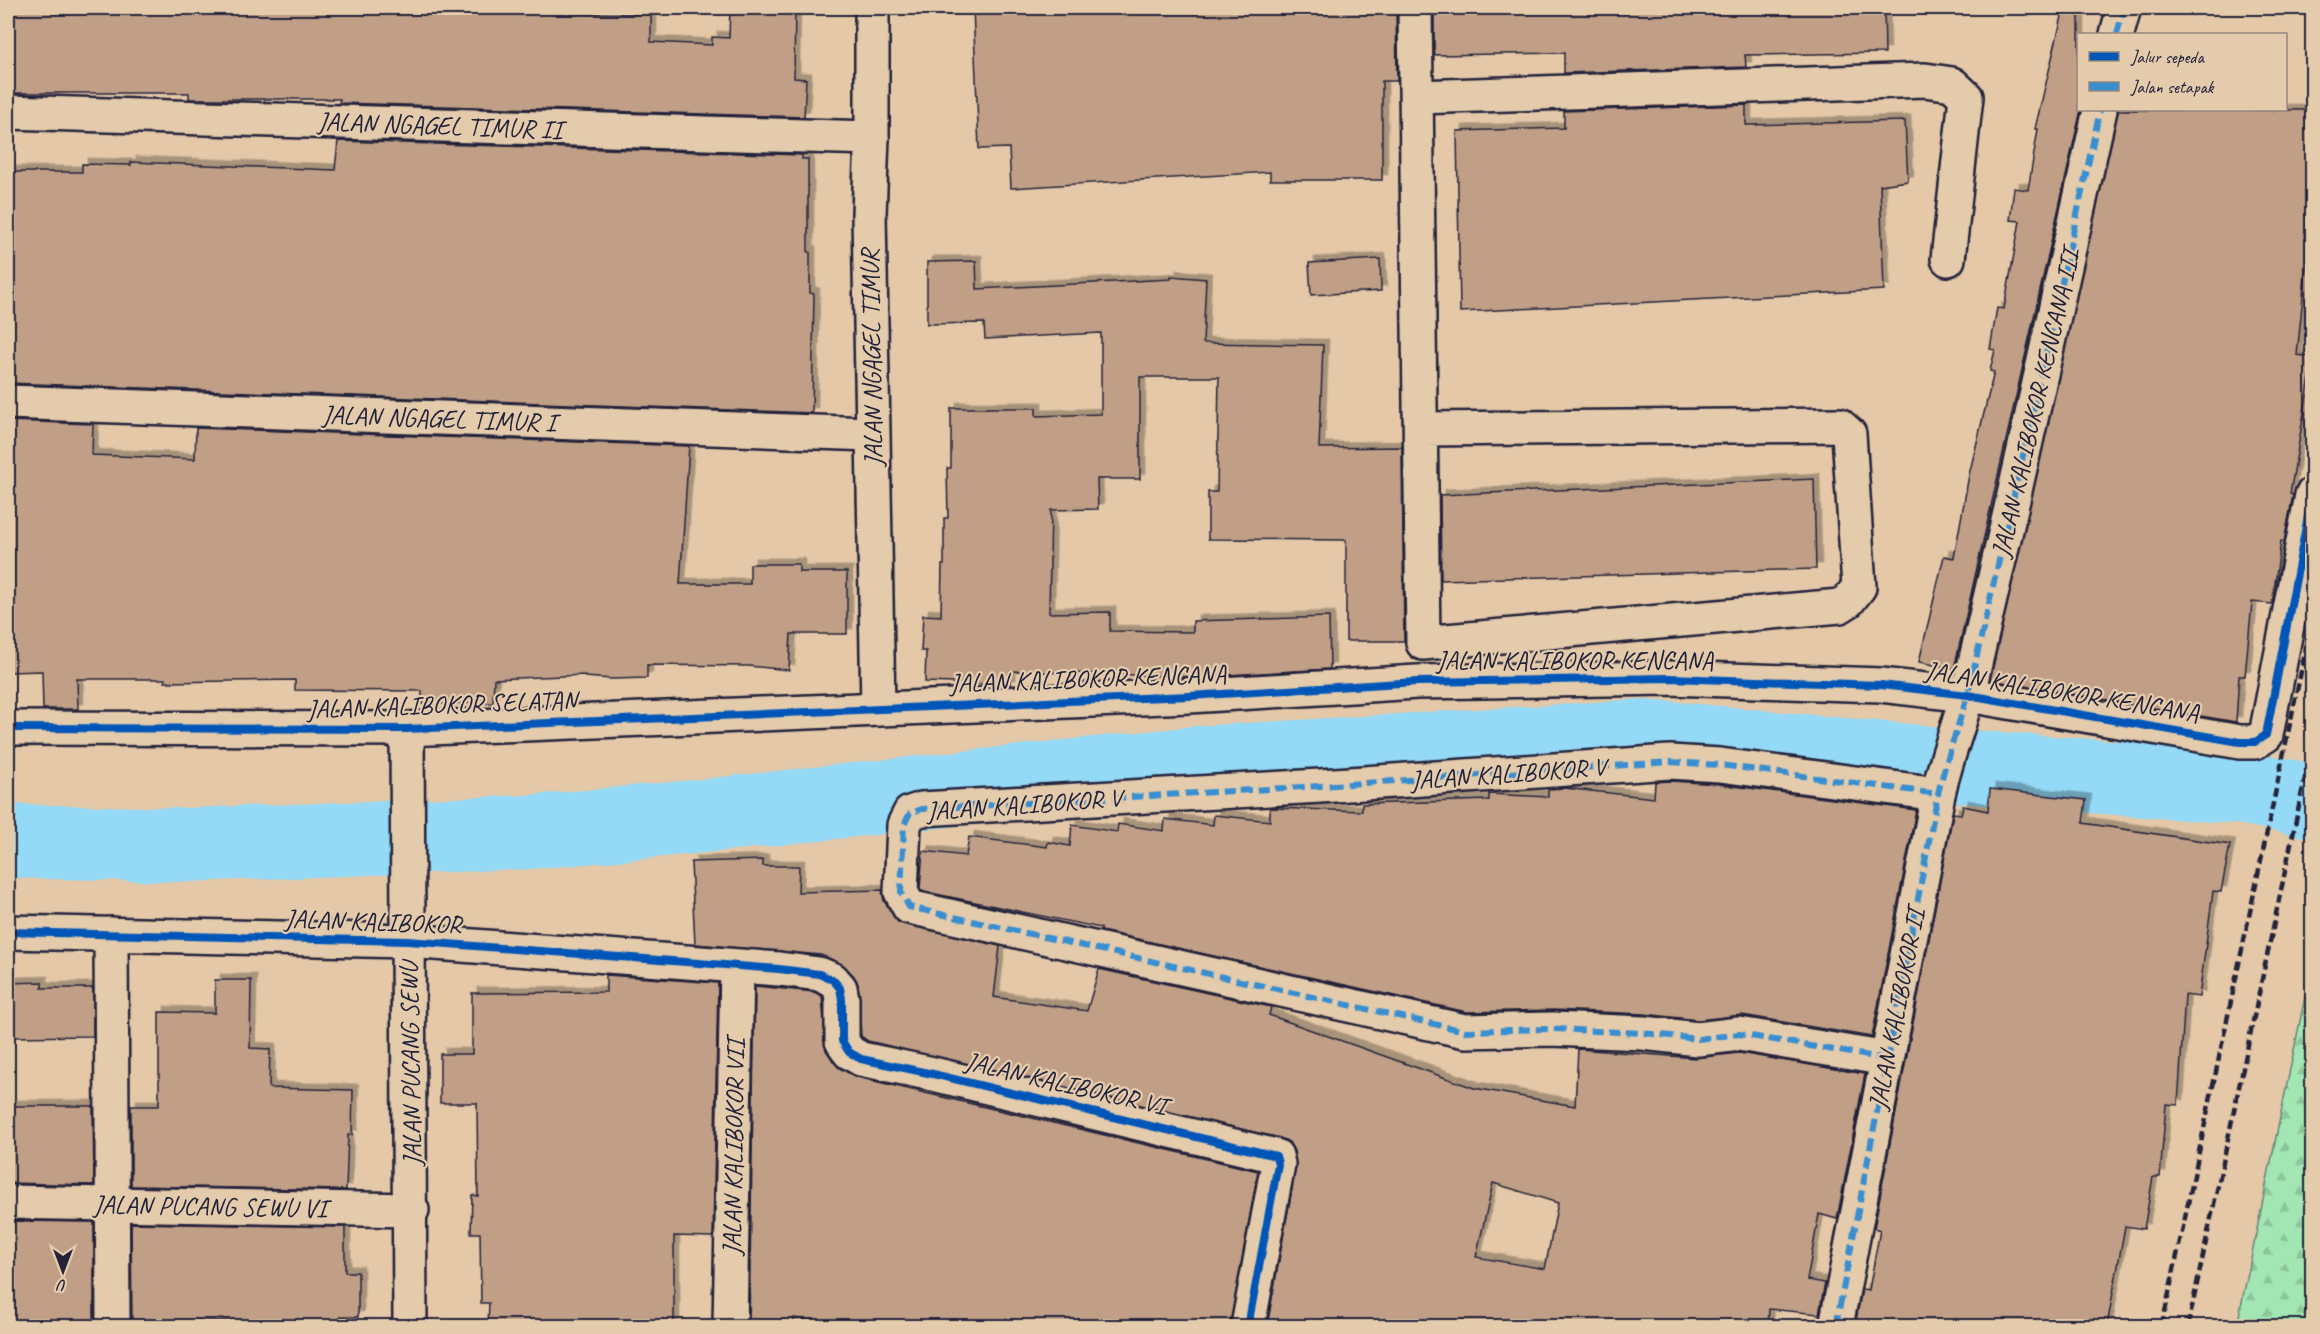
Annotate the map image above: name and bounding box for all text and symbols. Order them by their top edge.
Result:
legend [2077,33,2287,111]
text: Jalur sepeda [2130,46,2205,68]
text: Jalan setapak [2130,76,2215,98]
street label: JALAN NGAGEL TIMUR II [315,105,568,146]
street label: JALAN KALIBOKOR KENCANA III [1984,241,2088,562]
street label: JALAN NGAGEL TIMUR [853,246,890,469]
street label: JALAN NGAGEL TIMUR I [320,398,562,439]
street label: JALAN KALIBOKOR KENCANA [1435,644,1714,677]
street label: JALAN KALIBOKOR KENCANA [1921,653,2202,730]
street label: JALAN KALIBOKOR KENCANA [947,657,1228,700]
street label: JALAN KALIBOKOR SELATAN [304,683,582,726]
street label: JALAN KALIBOKOR V [1407,750,1612,797]
street label: JALAN KALIBOKOR V [923,781,1128,828]
street label: JALAN KALIBOKOR II [1860,900,1933,1114]
street label: JALAN KALIBOKOR [282,902,465,941]
street label: JALAN PUCANG SEWU [392,957,429,1168]
street label: JALAN KALIBOKOR VII [715,1033,752,1258]
street label: JALAN KALIBOKOR VI [960,1044,1175,1124]
street label: JALAN PUCANG SEWU VI [91,1188,332,1225]
north arrow [33,1241,93,1301]
text: U [56,1275,67,1295]

